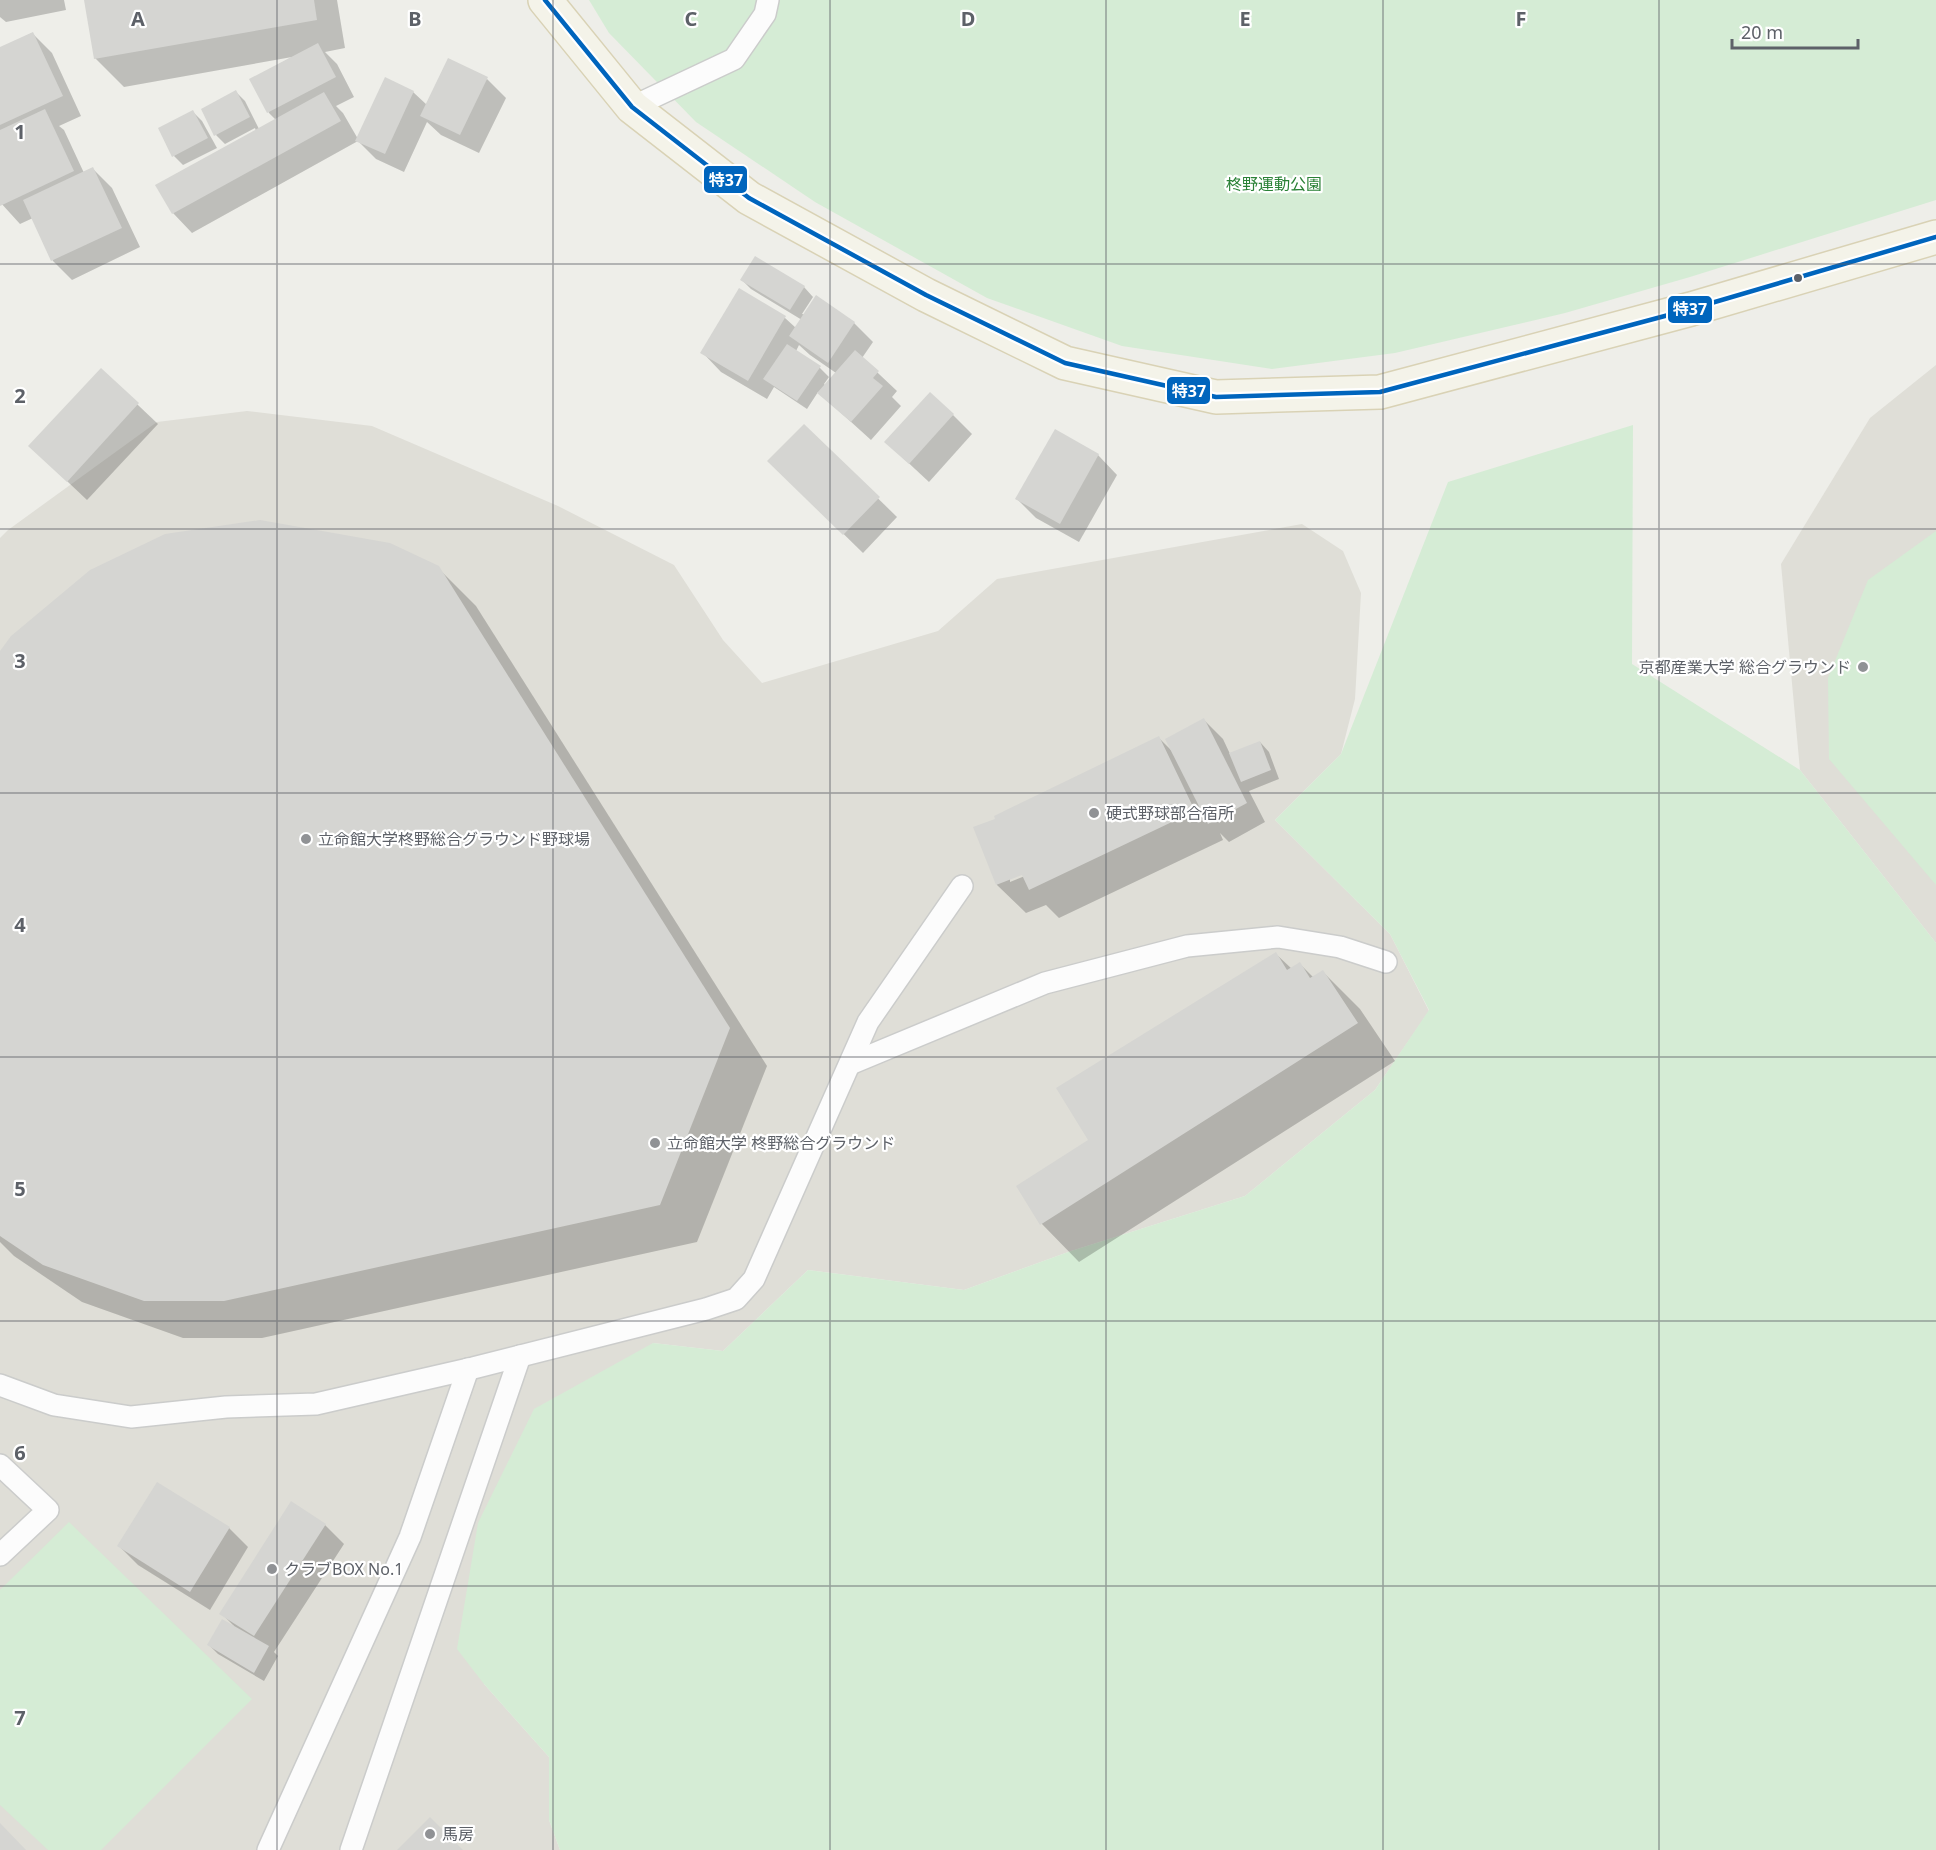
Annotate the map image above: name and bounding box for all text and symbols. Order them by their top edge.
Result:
text: A [131,5,145,32]
text: B [408,5,422,32]
text: C [685,5,698,32]
text: D [961,5,975,32]
text: E [1239,5,1251,32]
text: F [1516,5,1526,32]
scale bar [1732,12,1858,50]
text: 20 m [1741,20,1783,44]
text: 1 [14,118,26,145]
line badge: 特37 [703,165,748,194]
text: 特37 [709,169,743,191]
park label: 柊野運動公園 [1226,173,1322,195]
unlabelled marker [1792,272,1804,284]
line badge: 特37 [1667,295,1713,324]
text: 特37 [1673,298,1707,320]
line badge: 特37 [1166,376,1211,405]
text: 特37 [1172,380,1206,402]
text: 2 [14,382,26,409]
text: 3 [14,647,26,674]
place label: 京都産業大学 総合グラウンド [1639,656,1851,678]
marker: 京都産業大学 総合グラウンド [1856,660,1870,674]
place label: 硬式野球部合宿所 [1106,802,1234,824]
marker: 硬式野球部合宿所 [1087,806,1101,820]
place label: 立命館大学柊野総合グラウンド野球場 [318,828,590,850]
marker: 立命館大学柊野総合グラウンド野球場 [299,832,313,846]
text: 4 [14,911,26,938]
place label: 立命館大学 柊野総合グラウンド [667,1132,895,1154]
marker: 立命館大学 柊野総合グラウンド [648,1136,662,1150]
text: 5 [14,1175,26,1202]
text: 6 [14,1439,26,1466]
place label: クラブBOX No.1 [284,1558,403,1580]
marker: クラブBOX No.1 [265,1562,279,1576]
text: 7 [14,1704,26,1731]
place label: 馬房 [442,1823,474,1845]
marker: 馬房 [423,1827,437,1841]

